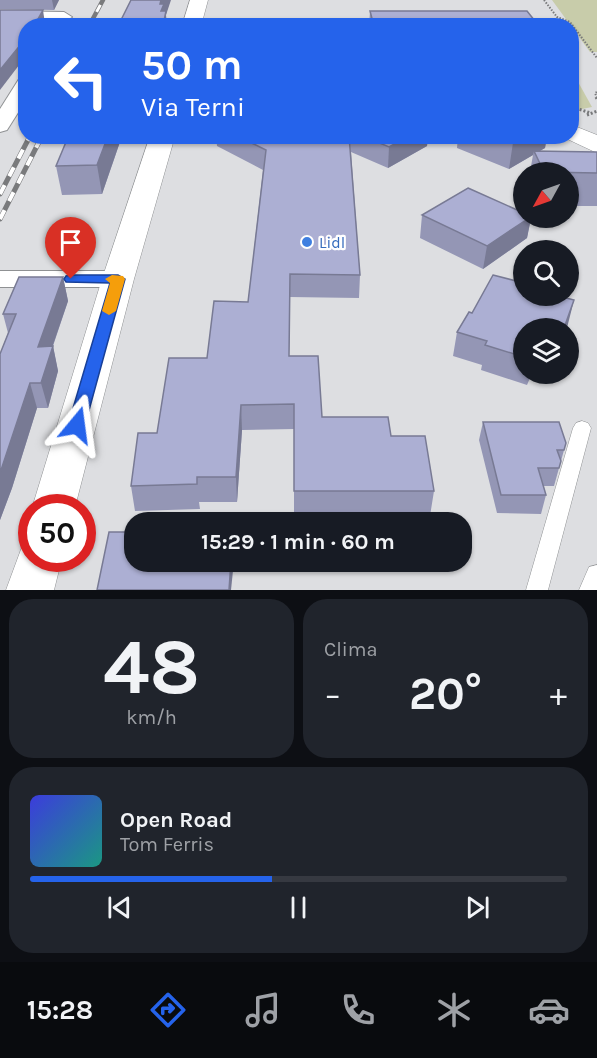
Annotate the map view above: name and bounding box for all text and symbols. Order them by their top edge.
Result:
text: 50 m [141,40,243,90]
icon: left [42,42,120,120]
text: Via Terni [141,91,245,123]
north arrow [513,162,579,228]
map controls [513,162,579,384]
pin [45,217,96,279]
icon: arrive [54,226,87,259]
place label: Lidl [319,233,345,252]
marker: Lidl [300,235,314,249]
button: search [513,240,579,306]
button: layers [513,318,579,384]
position arrow [45,393,109,457]
speed limit sign: 50 [18,494,96,572]
text: 15:29 · 1 min · 60 m [201,529,395,555]
text: 48 [103,621,200,713]
text: Clima [324,638,378,661]
text: 20° [409,668,482,720]
text: − [324,675,341,713]
text: + [550,675,567,713]
text: km/h [126,706,177,729]
text: Open Road [120,807,232,833]
text: Tom Ferris [120,833,214,856]
icon: previous [103,891,136,924]
icon: pause [282,891,315,924]
icon: next [461,891,494,924]
icon: directions [147,989,189,1031]
icon: music [242,989,284,1031]
icon: phone [337,989,379,1031]
icon: climate [433,989,475,1031]
icon: car [528,989,570,1031]
text: 15:28 [27,994,93,1026]

